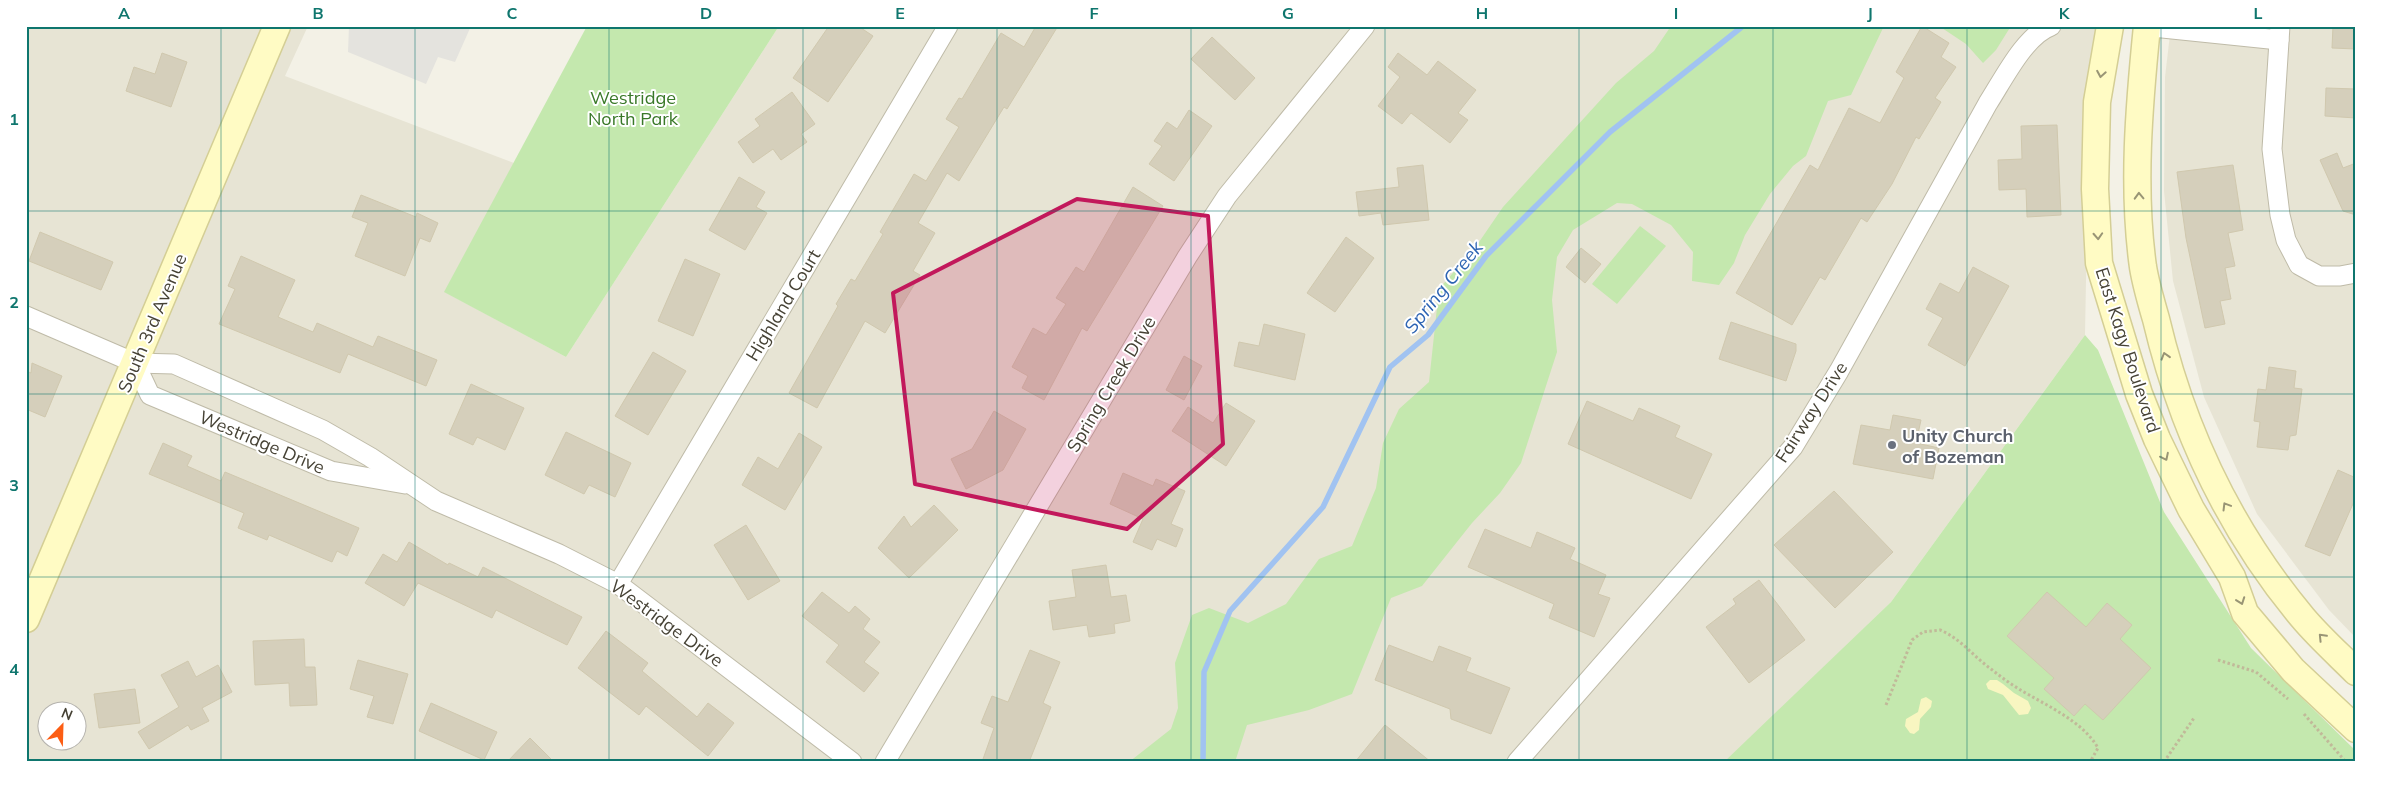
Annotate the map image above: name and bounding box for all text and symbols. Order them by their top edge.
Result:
text: A [118,3,130,23]
text: B [312,3,324,23]
text: C [507,3,518,23]
text: D [700,3,712,23]
text: E [895,3,905,23]
text: F [1089,3,1099,23]
text: G [1282,3,1294,23]
text: H [1476,3,1488,23]
text: I [1674,3,1678,23]
text: J [1867,3,1873,23]
text: K [2059,3,2071,23]
text: L [2254,3,2263,23]
one-way arrow [2097,70,2107,79]
park label: Westridge North Park [588,86,679,130]
text: 1 [9,109,19,129]
one-way arrow [2133,192,2144,200]
one-way arrow [2092,233,2103,241]
water label: Spring Creek [1398,235,1488,338]
street label: Highland Court [741,245,825,365]
street label: South 3rd Avenue [112,250,192,396]
street label: East Kagy Boulevard [2090,264,2166,436]
text: 2 [9,292,19,312]
street label: Spring Creek Drive [1061,312,1161,456]
one-way arrow [2160,352,2170,361]
street label: Fairway Drive [1770,357,1852,467]
street label: Westridge Drive [196,405,328,479]
place label: Unity Church of Bozeman [1902,424,2013,468]
marker: Unity Church of Bozeman [1886,439,1898,451]
one-way arrow [2159,452,2169,461]
text: 3 [9,475,19,495]
one-way arrow [2223,502,2233,511]
street label: Westridge Drive [606,574,728,672]
one-way arrow [2235,596,2245,605]
one-way arrow [2319,634,2328,643]
text: 4 [9,659,19,679]
north arrow [38,700,88,750]
text: N [59,704,75,724]

